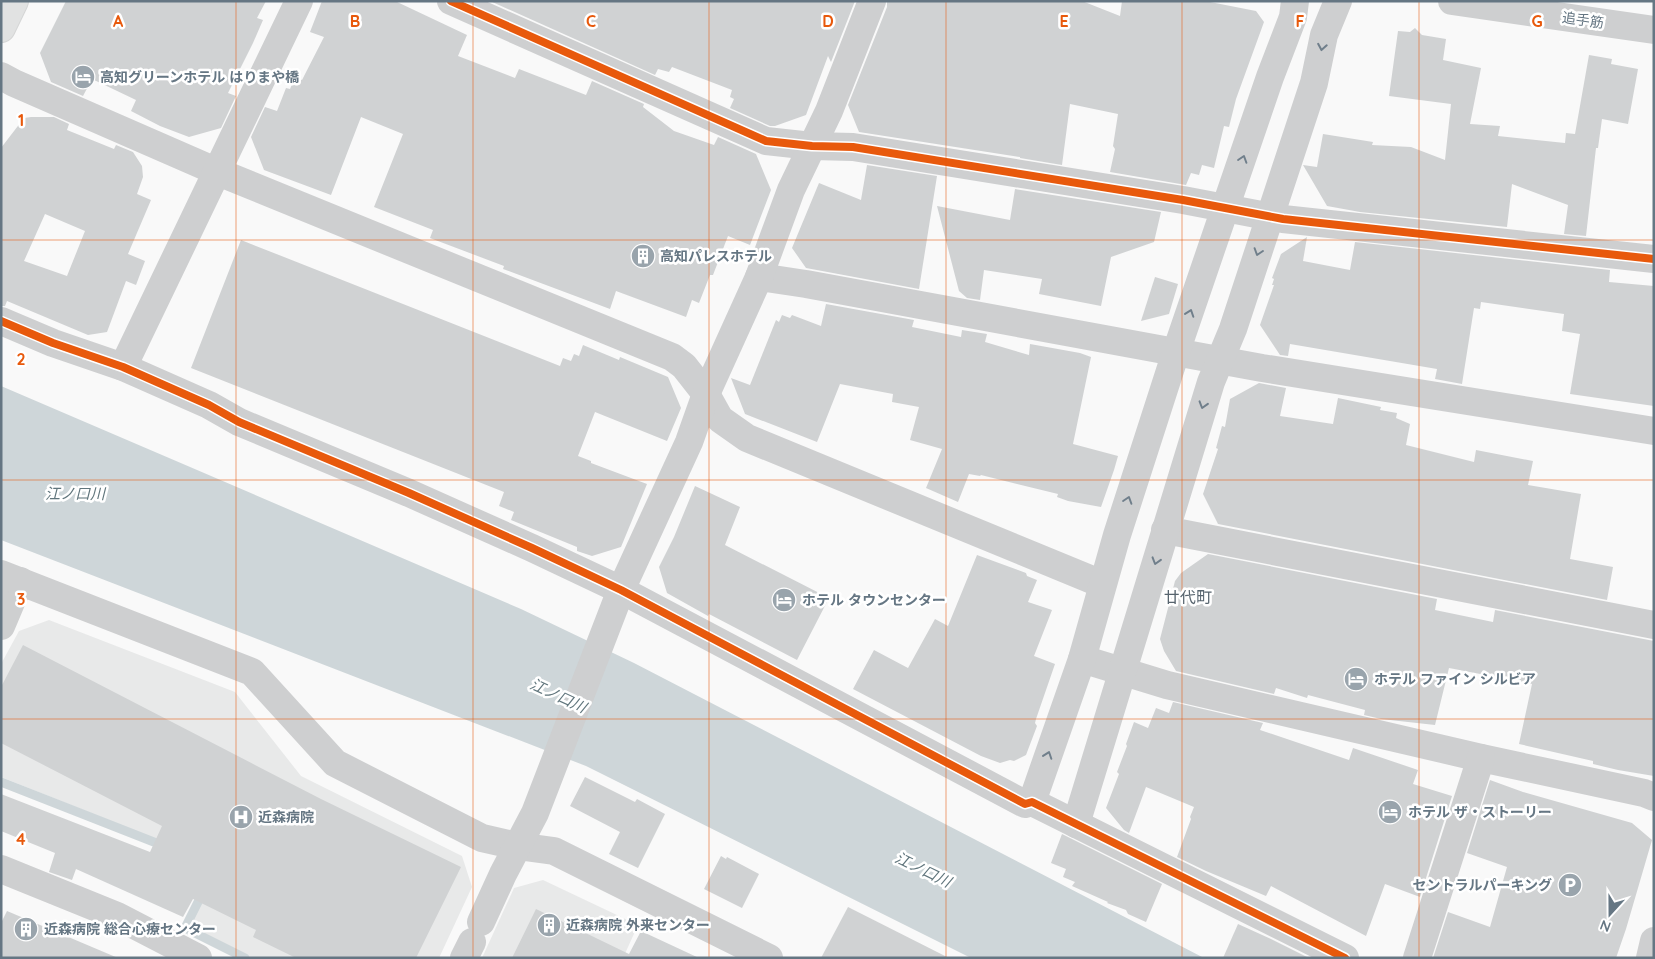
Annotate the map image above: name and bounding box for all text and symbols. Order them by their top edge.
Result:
street label: 追手筋 [1561,8,1605,32]
text: A [113,11,124,31]
text: B [350,11,360,31]
text: C [586,11,596,31]
text: D [822,11,834,31]
text: E [1059,11,1069,31]
text: F [1296,11,1305,31]
text: G [1531,11,1543,31]
one-way arrow [1318,43,1328,52]
hotel icon: 高知グリーンホテル はりまや橋 [70,64,96,90]
place label: 高知グリーンホテル はりまや橋 [100,68,299,86]
text: 1 [18,110,24,130]
one-way arrow [1237,155,1247,164]
building icon: 高知パレスホテル [630,243,656,269]
place label: 高知パレスホテル [660,247,772,265]
one-way arrow [1254,248,1264,256]
one-way arrow [1184,309,1194,317]
text: 2 [16,349,26,369]
one-way arrow [1199,401,1209,409]
water label: 江ノ口川 [45,484,107,503]
one-way arrow [1123,497,1133,505]
one-way arrow [1151,556,1161,564]
hotel icon: ホテル タウンセンター [771,587,797,613]
district label: 廿代町 [1164,587,1212,607]
text: 3 [17,589,25,609]
place label: ホテル タウンセンター [802,591,946,609]
hotel icon: ホテル ファイン シルビア [1343,666,1369,692]
place label: ホテル ファイン シルビア [1374,670,1536,688]
water label: 江ノ口川 [527,674,591,718]
one-way arrow [1042,752,1052,760]
hotel icon: ホテル ザ・ストーリー [1377,799,1403,825]
place label: ホテル ザ・ストーリー [1408,803,1552,821]
hospital icon: 近森病院 [228,804,254,830]
place label: 近森病院 [258,808,314,826]
text: 4 [16,829,26,849]
water label: 江ノ口川 [892,848,956,892]
parking icon: セントラルパーキング [1557,872,1583,898]
place label: セントラルパーキング [1412,876,1552,894]
north arrow [1585,889,1635,939]
building icon: 近森病院 外来センター [536,912,562,938]
building icon: 近森病院 総合心療センター [13,916,39,942]
place label: 近森病院 外来センター [566,916,710,934]
text: N [1597,916,1613,936]
place label: 近森病院 総合心療センター [44,920,216,938]

